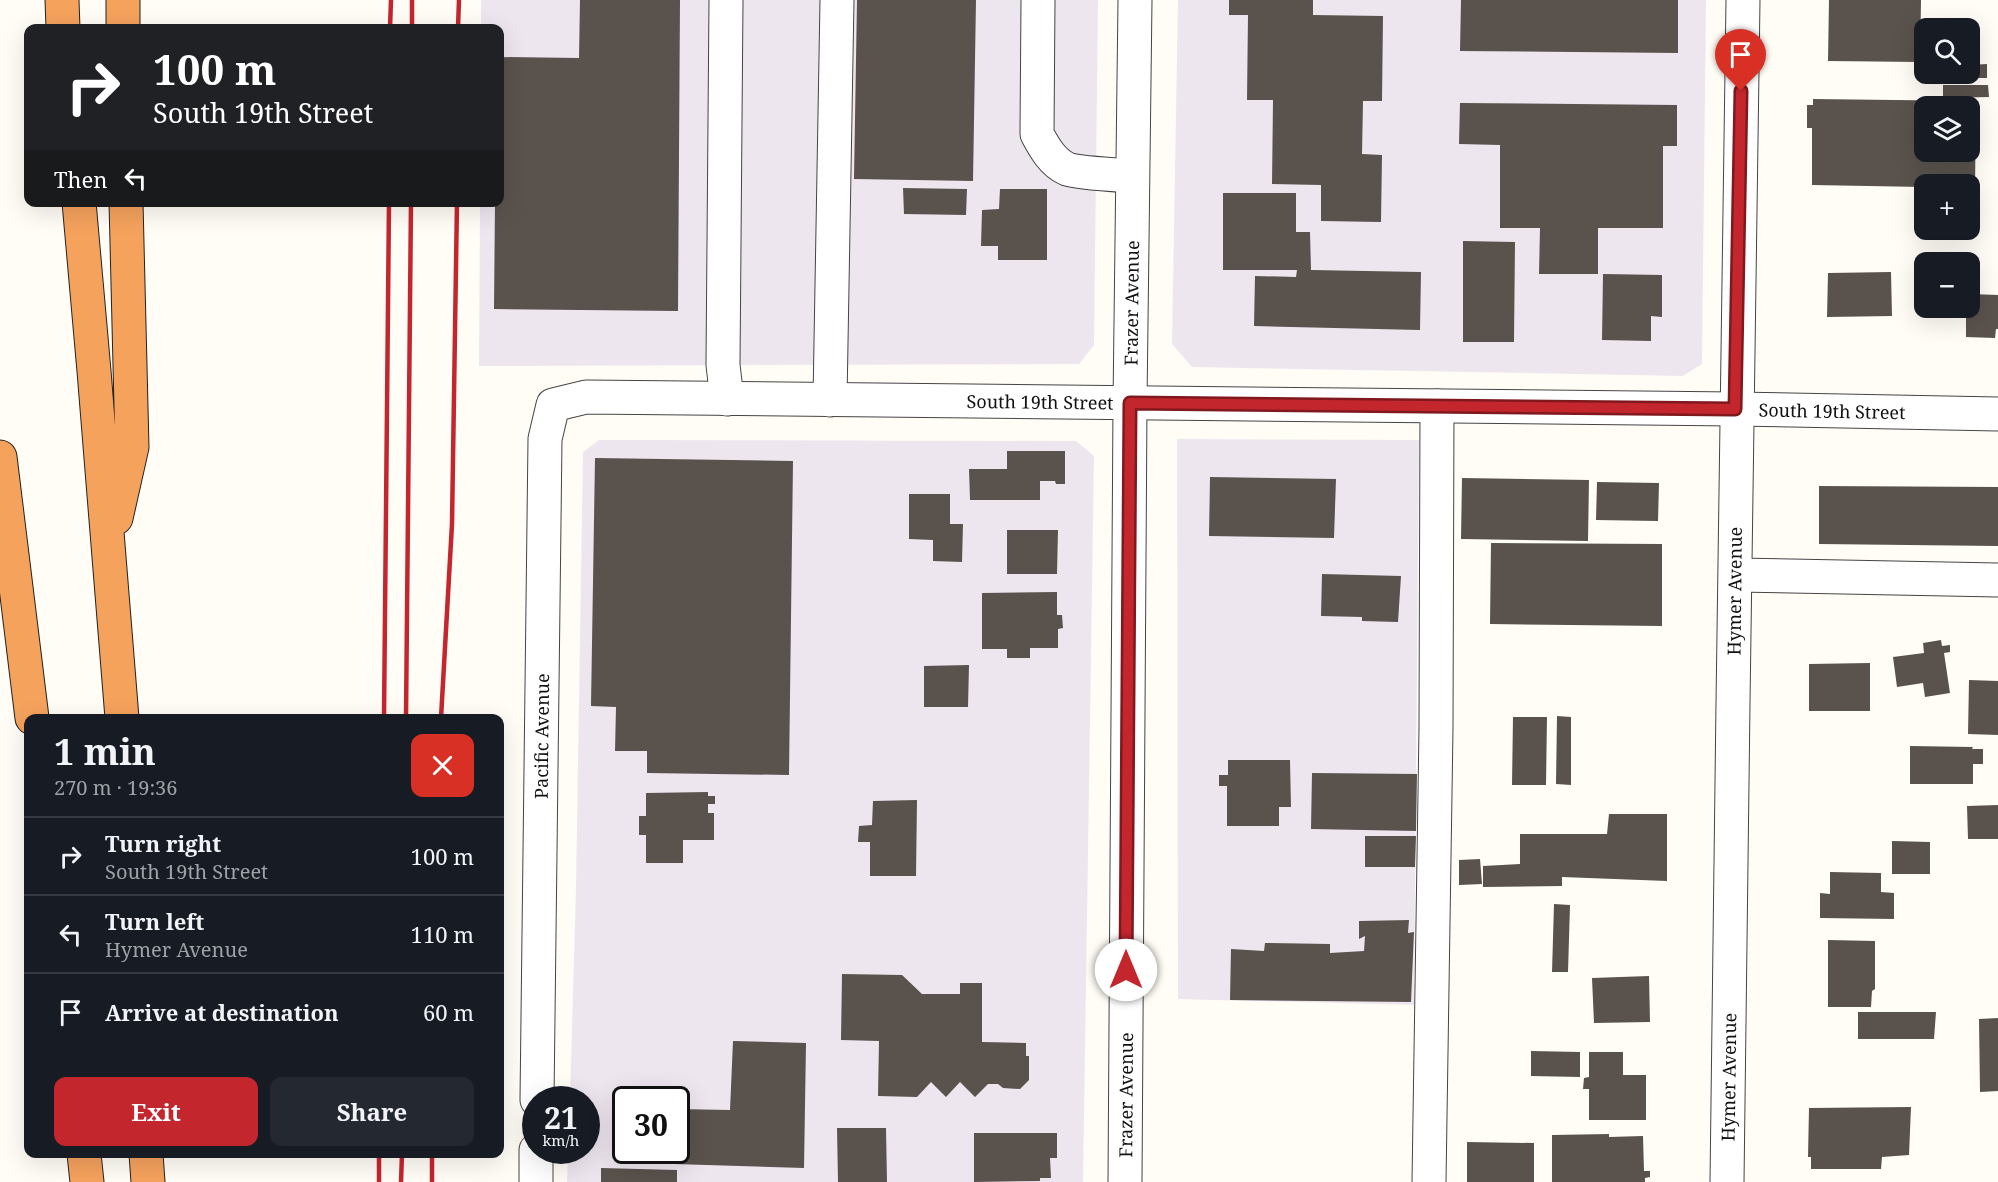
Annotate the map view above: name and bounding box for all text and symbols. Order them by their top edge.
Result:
map controls [1914,18,1980,318]
button: search [1914,18,1980,84]
pin [1715,29,1766,91]
icon: arrive [1724,38,1757,71]
text: 100 m [153,40,277,97]
icon: right [54,48,132,126]
text: South 19th Street [153,94,373,131]
button: layers [1914,96,1980,162]
icon: left [119,162,152,195]
text: Then [54,164,107,194]
button: + [1914,174,1980,240]
street label: Frazer Avenue [1118,240,1144,366]
button: − [1914,252,1980,318]
street label: South 19th Street [966,389,1114,415]
street label: South 19th Street [1758,397,1906,424]
street label: Hymer Avenue [1722,527,1747,656]
street label: Pacific Avenue [529,673,554,799]
text: 1 min [54,727,156,776]
button: close [411,734,474,797]
text: 270 m · 19:36 [54,774,177,801]
text: Turn right [105,828,221,858]
icon: right [54,840,87,873]
text: 100 m [411,841,474,871]
text: South 19th Street [105,858,268,885]
text: Turn left [105,906,204,936]
icon: left [54,918,87,951]
text: 110 m [411,919,474,949]
text: Hymer Avenue [105,936,248,963]
position arrow [1094,938,1158,1002]
icon: arrive [54,996,87,1029]
text: Arrive at destination [105,997,339,1027]
text: 60 m [423,997,474,1027]
street label: Hymer Avenue [1716,1013,1741,1142]
street label: Frazer Avenue [1113,1032,1138,1158]
button: Exit [54,1077,258,1146]
button: Share [270,1077,474,1146]
speed limit sign: 30 [612,1086,690,1164]
text: 21 [544,1097,578,1138]
text: km/h [543,1130,579,1150]

